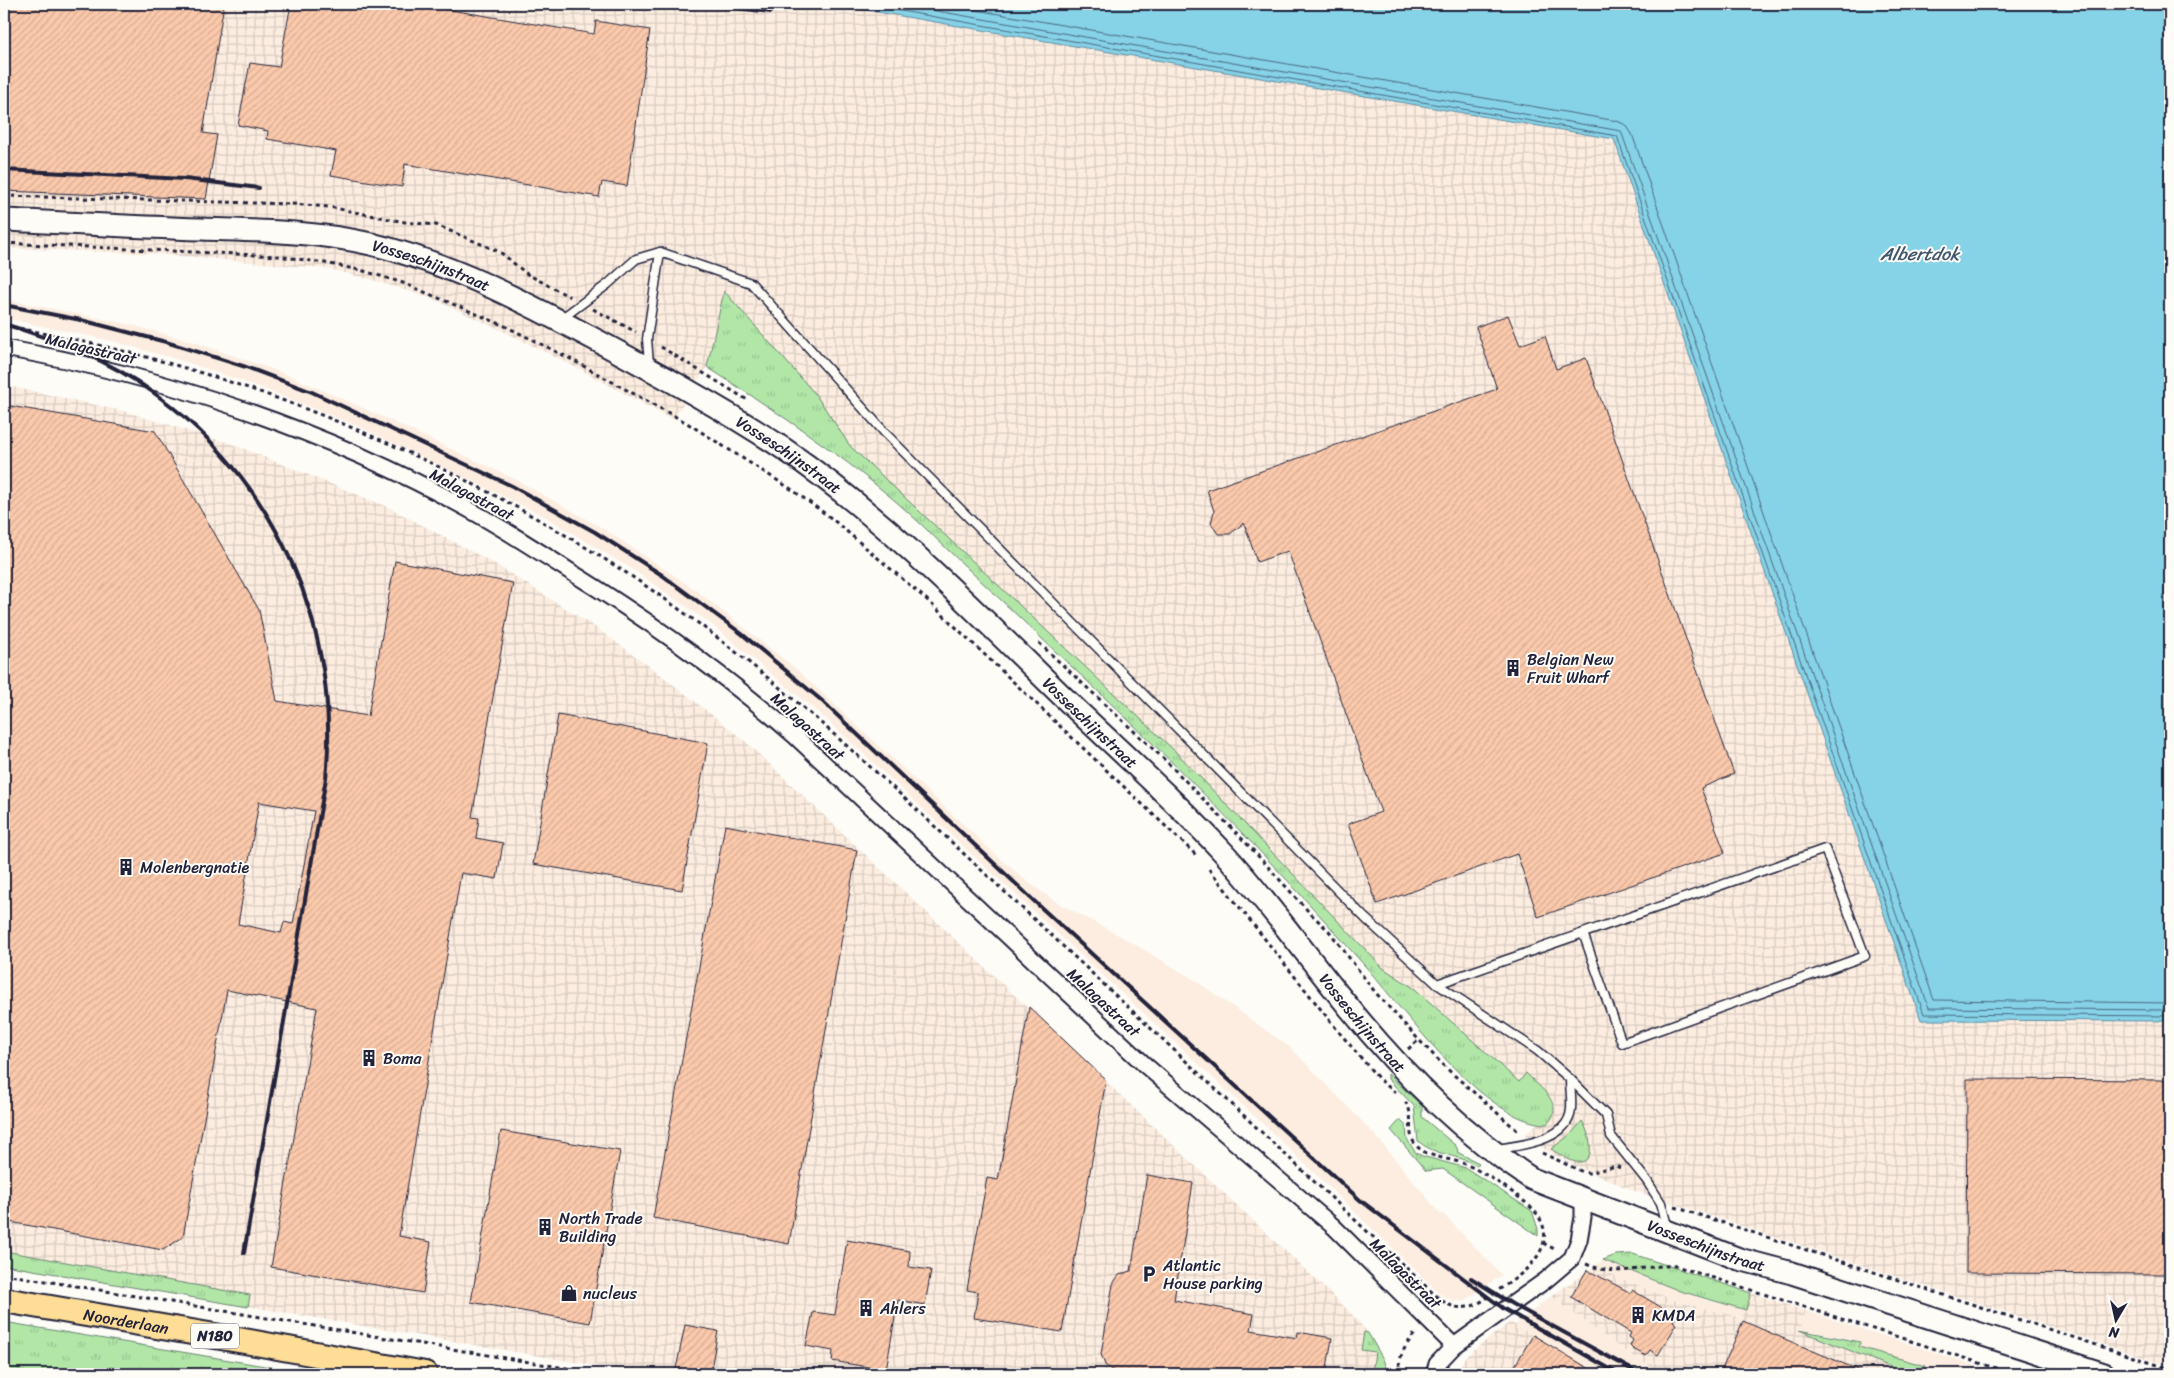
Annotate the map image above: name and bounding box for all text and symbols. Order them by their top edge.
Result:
street label: Vosseschijnstraat [369,231,495,300]
water label: Albertdok [1879,238,1961,270]
street label: Malagastraat [43,324,140,373]
street label: Vosseschijnstraat [730,408,848,502]
street label: Malagastraat [424,460,520,529]
place label: Belgian New Fruit Wharf [1527,645,1615,692]
building icon: Belgian New Fruit Wharf [1503,658,1523,678]
street label: Vosseschijnstraat [1035,670,1145,776]
street label: Malagastraat [764,685,852,768]
place label: Molenbergnatie [140,853,250,882]
building icon: Molenbergnatie [116,857,136,877]
street label: Malagastraat [1060,960,1148,1045]
street label: Vosseschijnstraat [1311,967,1413,1080]
place label: Boma [383,1044,423,1073]
building icon: Boma [359,1048,379,1068]
place label: North Trade Building [559,1204,643,1251]
street label: Vosseschijnstraat [1643,1211,1768,1280]
building icon: North Trade Building [535,1217,555,1237]
street label: Malagastraat [1363,1230,1449,1317]
place label: Atlantic House parking [1162,1251,1263,1298]
parking icon: Atlantic House parking [1139,1264,1159,1284]
place label: nucleus [583,1279,638,1308]
shop icon: nucleus [559,1283,579,1303]
place label: Ahlers [879,1294,926,1323]
north arrow [2092,1296,2142,1346]
building icon: Ahlers [856,1298,876,1318]
street label: Noorderlaan [81,1300,171,1343]
place label: KMDA [1652,1301,1695,1330]
building icon: KMDA [1628,1305,1648,1325]
text: N [2107,1319,2122,1346]
road number: N180 [191,1324,239,1348]

